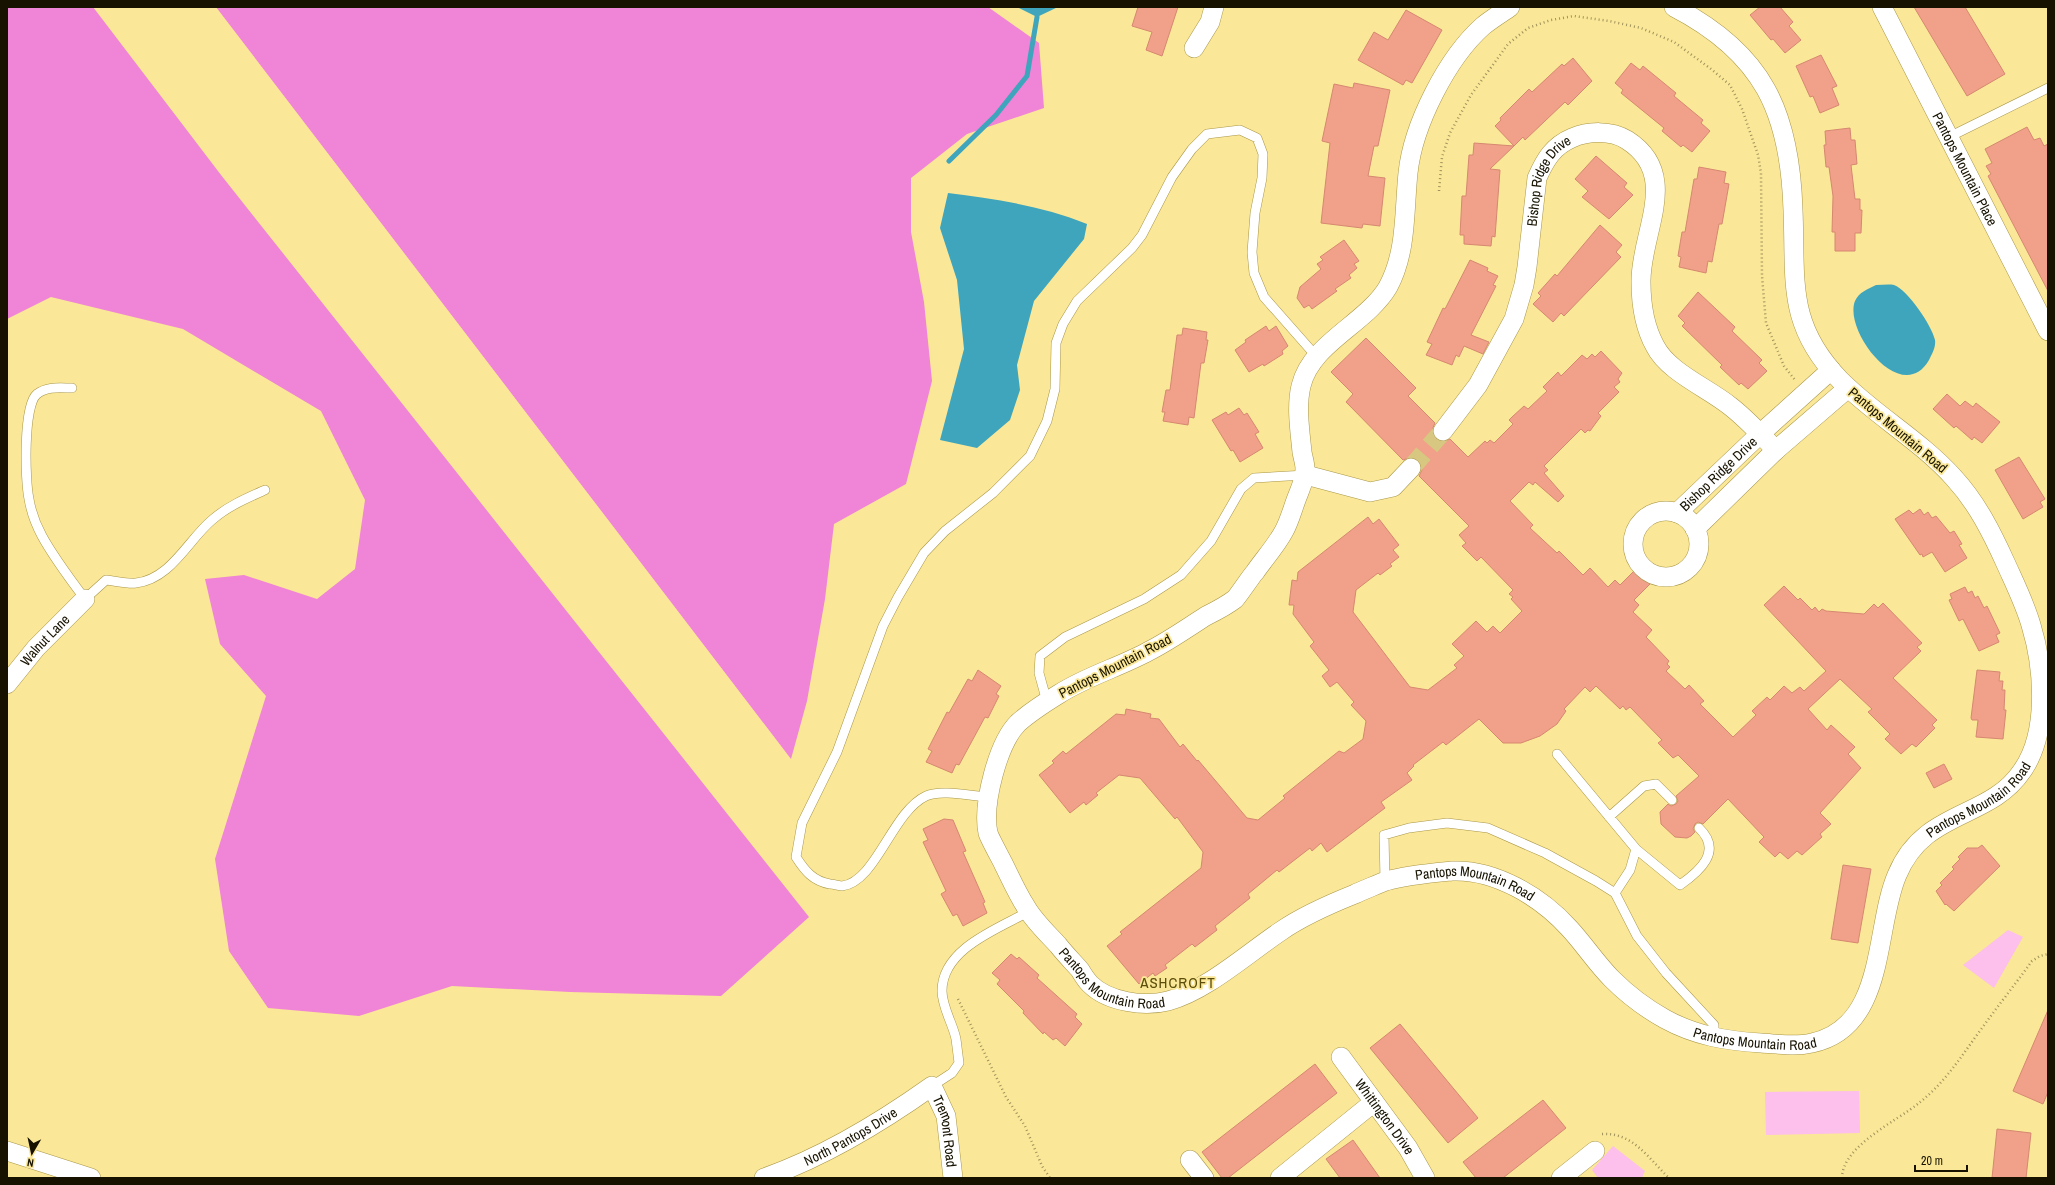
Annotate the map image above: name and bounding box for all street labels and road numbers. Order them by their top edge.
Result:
street label: Pantops Mountain Place [1928,109,2002,229]
street label: Bishop Ridge Drive [1523,131,1574,227]
street label: Pantops Mountain Road [1845,383,1951,477]
street label: Bishop Ridge Drive [1676,433,1761,515]
street label: Walnut Lane [16,611,73,669]
street label: Pantops Mountain Road [1056,630,1174,702]
street label: Pantops Mountain Road [1922,759,2035,841]
street label: Pantops Mountain Road [1414,862,1538,905]
street label: Pantops Mountain Road [1055,944,1166,1012]
street label: Pantops Mountain Road [1691,1023,1818,1054]
street label: Whittington Drive [1351,1075,1419,1157]
street label: Tremont Road [929,1092,961,1168]
street label: North Pantops Drive [801,1103,900,1170]

